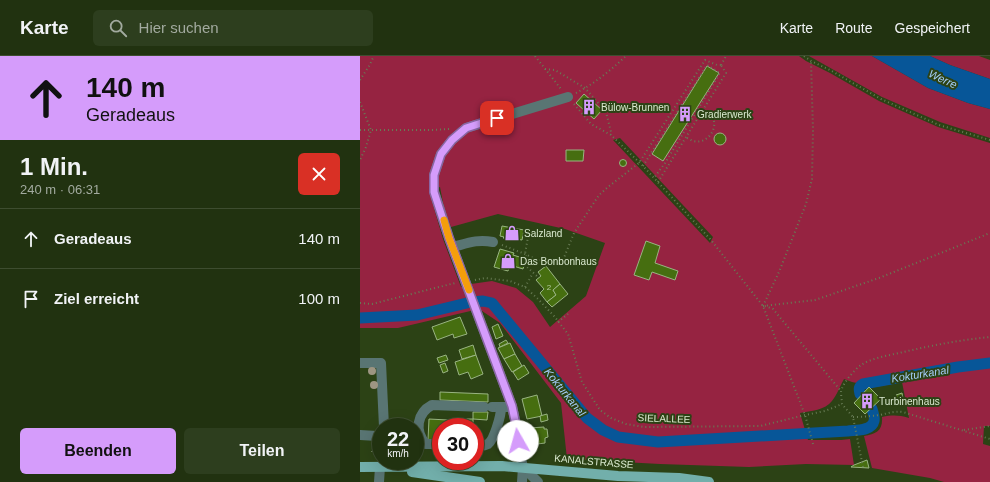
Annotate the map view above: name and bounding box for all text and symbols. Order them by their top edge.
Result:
search box [93,10,373,46]
text: Karte [20,17,69,38]
icon: search [107,17,129,39]
text: Hier suchen [139,19,219,36]
text: Karte [780,20,813,36]
text: Route [835,20,873,36]
text: Gespeichert [895,20,970,36]
water label: Werre [927,67,959,91]
icon: ahead [20,72,72,124]
text: 140 m [86,72,165,103]
building icon: Bülow-Brunnen [580,98,598,116]
pin [480,101,514,135]
place label: Bülow-Brunnen [601,102,669,113]
text: Geradeaus [86,105,175,125]
building icon: Gradierwerk [676,105,694,123]
icon: arrive [486,107,508,129]
place label: Gradierwerk [697,109,752,120]
text: 1 Min. [20,153,88,180]
button: close [298,153,340,195]
text: 240 m · 06:31 [20,182,100,197]
shop icon: Salzland [503,224,521,242]
icon: ahead [20,228,42,250]
place label: Salzland [524,228,562,239]
text: Geradeaus [54,230,132,247]
text: 140 m [298,230,340,247]
shop icon: Das Bonbonhaus [499,252,517,270]
place label: Das Bonbonhaus [520,256,597,267]
house number: 2 [547,283,552,292]
icon: arrive [20,288,42,310]
text: Ziel erreicht [54,290,139,307]
text: 100 m [298,290,340,307]
water label: Kokturkanal [890,363,950,384]
water label: Kokturkanal [542,366,588,419]
building icon: Turbinenhaus [858,392,876,410]
place label: Turbinenhaus [879,396,940,407]
street label: SIELALLEE [637,412,691,425]
speed limit sign: 30 [432,418,484,470]
position arrow [497,420,539,462]
button: Beenden [20,428,176,474]
button: Teilen [184,428,340,474]
text: 22 [387,428,409,450]
text: km/h [387,448,409,459]
street label: KANALSTRASSE [554,453,634,470]

